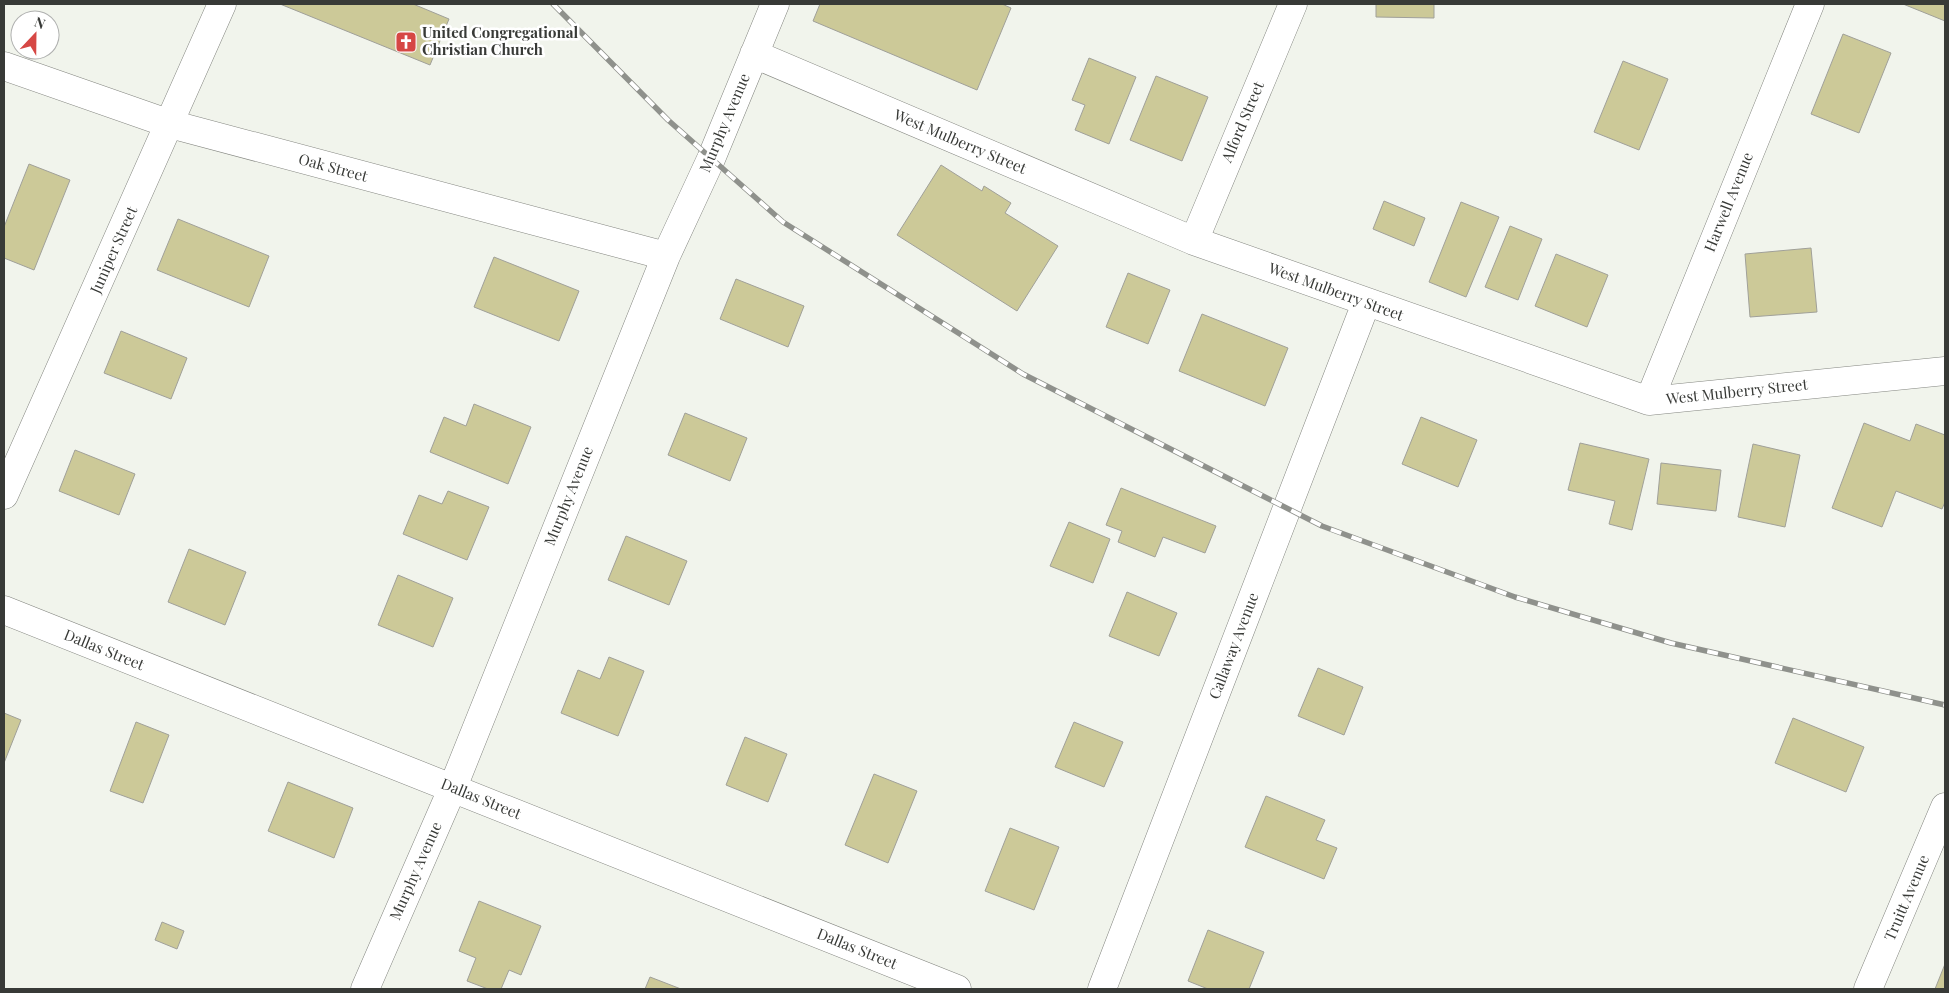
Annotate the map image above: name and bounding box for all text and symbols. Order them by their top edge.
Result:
north arrow [10,10,60,60]
text: N [32,12,48,33]
place label: United Congregational Christian Church [422,22,578,59]
church icon: United Congregational Christian Church [394,30,418,54]
street label: Murphy Avenue [694,70,754,175]
street label: Alford Street [1216,78,1268,166]
street label: West Mulberry Street [890,104,1030,178]
street label: Oak Street [297,148,371,186]
street label: Harwell Avenue [1699,149,1757,254]
street label: Juniper Street [85,202,142,297]
street label: West Mulberry Street [1265,257,1407,325]
street label: West Mulberry Street [1664,374,1809,408]
street label: Murphy Avenue [539,443,597,548]
street label: Callaway Avenue [1204,590,1263,702]
street label: Dallas Street [61,624,148,675]
street label: Dallas Street [438,773,525,824]
street label: Murphy Avenue [384,818,446,923]
street label: Truitt Avenue [1879,852,1933,944]
street label: Dallas Street [814,923,901,974]

